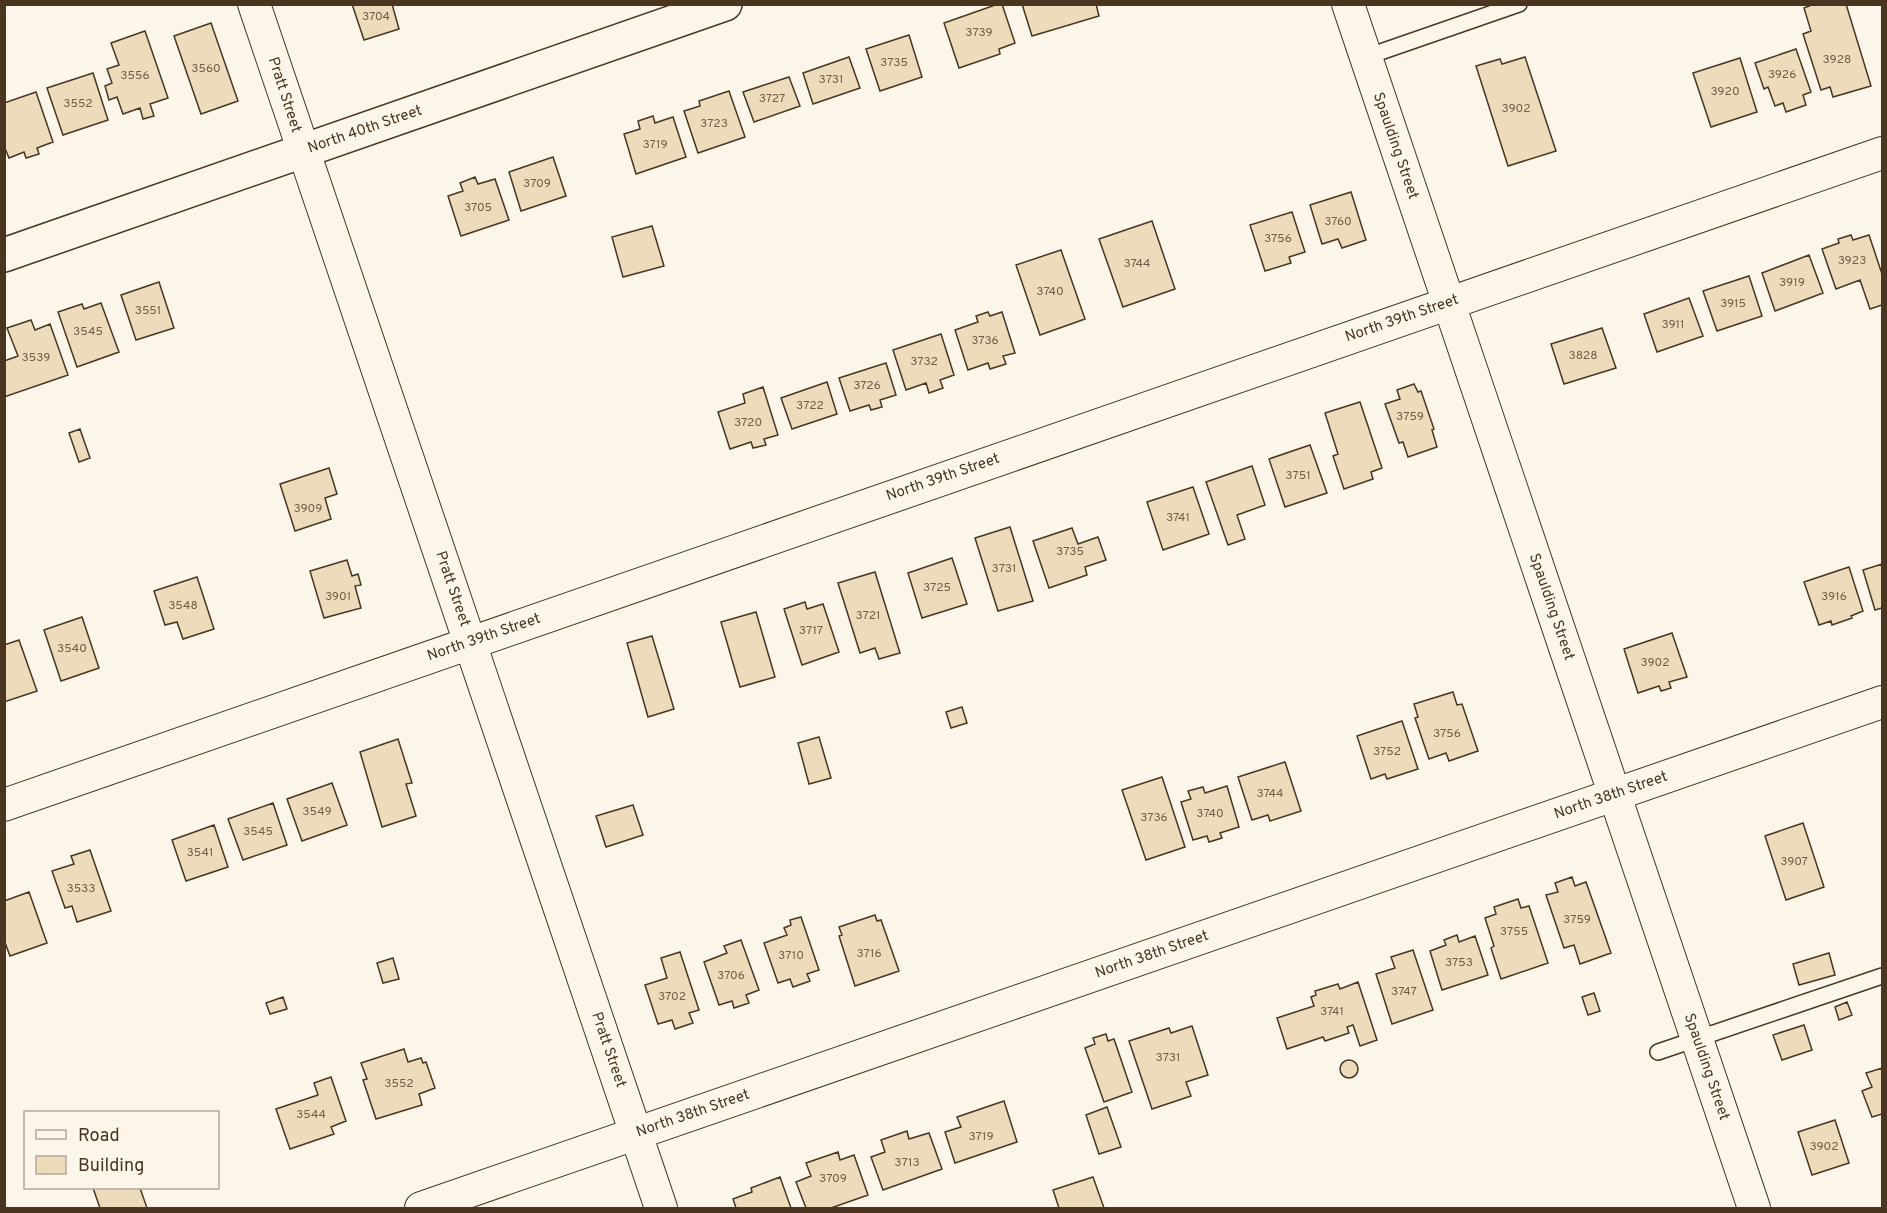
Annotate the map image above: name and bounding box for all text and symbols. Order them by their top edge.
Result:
house number: 3704 [362,9,390,25]
house number: 3739 [965,25,993,41]
house number: 3928 [1823,52,1851,68]
street label: Pratt Street [263,55,305,135]
house number: 3735 [880,55,908,71]
house number: 3560 [191,61,221,77]
house number: 3926 [1768,67,1796,83]
house number: 3556 [120,68,150,84]
house number: 3731 [819,72,843,88]
house number: 3920 [1710,84,1740,100]
street label: Spaulding Street [1368,90,1422,202]
house number: 3727 [759,91,785,107]
house number: 3552 [63,96,93,112]
street label: North 40th Street [305,101,425,159]
house number: 3902 [1501,101,1531,117]
house number: 3723 [700,116,728,132]
house number: 3719 [642,137,668,153]
house number: 3709 [523,176,551,192]
house number: 3705 [464,200,492,216]
house number: 3760 [1324,214,1352,230]
house number: 3756 [1264,231,1292,247]
house number: 3923 [1838,253,1866,269]
house number: 3744 [1123,256,1151,272]
house number: 3919 [1779,275,1805,291]
house number: 3740 [1036,284,1064,300]
street label: North 39th Street [1343,291,1461,347]
house number: 3915 [1720,296,1746,312]
house number: 3551 [135,303,161,319]
house number: 3911 [1661,317,1685,333]
house number: 3545 [73,324,103,340]
house number: 3736 [971,333,999,349]
house number: 3828 [1569,348,1598,364]
house number: 3539 [22,350,50,366]
house number: 3732 [910,354,938,370]
house number: 3726 [853,378,881,394]
house number: 3722 [796,398,824,414]
house number: 3759 [1396,409,1424,425]
house number: 3720 [734,415,762,431]
street label: North 39th Street [884,450,1002,506]
house number: 3751 [1285,468,1311,484]
house number: 3909 [294,501,322,517]
house number: 3741 [1166,510,1190,526]
house number: 3735 [1056,544,1084,560]
street label: Pratt Street [430,549,474,629]
street label: Spaulding Street [1524,551,1578,663]
house number: 3731 [992,561,1016,577]
house number: 3725 [923,580,951,596]
house number: 3901 [325,589,351,605]
house number: 3916 [1821,589,1847,605]
house number: 3548 [168,598,198,614]
house number: 3721 [855,608,881,624]
street label: North 39th Street [425,610,543,666]
house number: 3717 [799,623,823,639]
house number: 3540 [57,641,87,657]
house number: 3902 [1640,655,1670,671]
house number: 3756 [1433,726,1461,742]
house number: 3752 [1373,744,1401,760]
street label: North 38th Street [1552,768,1670,824]
house number: 3744 [1256,786,1284,802]
house number: 3549 [302,804,332,820]
house number: 3740 [1196,806,1224,822]
house number: 3736 [1140,810,1168,826]
house number: 3545 [243,824,273,840]
house number: 3541 [187,845,213,861]
house number: 3907 [1780,854,1808,870]
house number: 3533 [66,881,96,897]
house number: 3759 [1563,912,1591,928]
house number: 3755 [1500,924,1528,940]
street label: North 38th Street [1093,927,1211,983]
house number: 3716 [856,946,882,962]
house number: 3710 [778,948,804,964]
house number: 3753 [1445,955,1473,971]
house number: 3706 [717,968,745,984]
house number: 3747 [1391,984,1417,1000]
house number: 3702 [658,989,686,1005]
house number: 3741 [1320,1004,1344,1020]
street label: Pratt Street [586,1010,630,1090]
street label: Spaulding Street [1679,1011,1733,1123]
house number: 3731 [1156,1050,1180,1066]
house number: 3552 [384,1076,414,1092]
street label: North 38th Street [634,1086,752,1142]
house number: 3544 [296,1107,326,1123]
legend [24,1111,219,1189]
text: Road [78,1125,120,1148]
house number: 3719 [968,1129,994,1145]
house number: 3902 [1809,1139,1839,1155]
text: Building [78,1155,144,1178]
house number: 3713 [894,1155,920,1171]
house number: 3709 [819,1171,847,1187]

